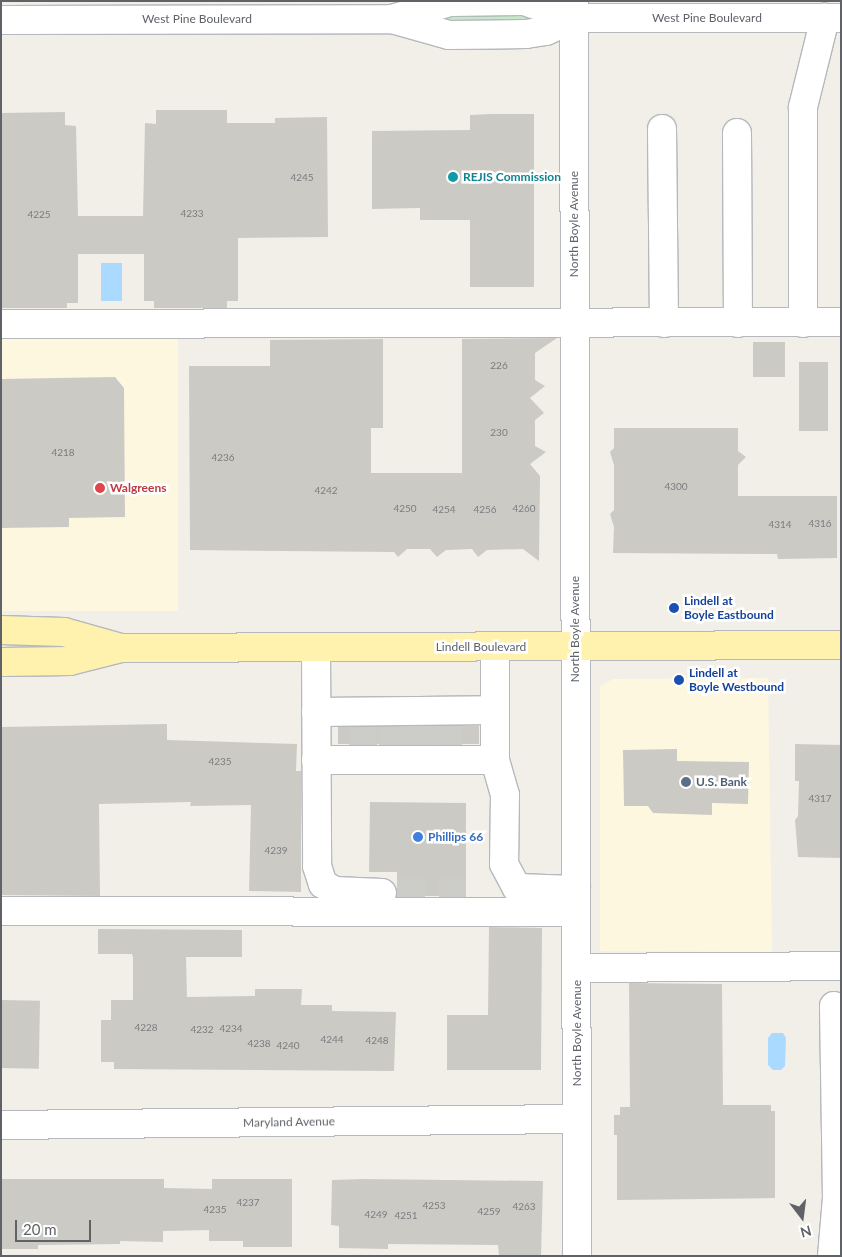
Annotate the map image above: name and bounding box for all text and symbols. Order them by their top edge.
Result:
street label: West Pine Boulevard [652,11,762,25]
street label: West Pine Boulevard [142,12,252,26]
place label: REJIS Commission [463,170,561,184]
marker: REJIS Commission [447,171,459,183]
street label: North Boyle Avenue [567,171,581,277]
house number: 4245 [290,172,314,184]
house number: 4233 [180,208,204,220]
house number: 4225 [27,209,51,221]
house number: 226 [490,360,508,372]
house number: 230 [490,427,508,439]
house number: 4218 [51,447,75,459]
house number: 4236 [211,452,235,464]
place label: Walgreens [110,481,166,495]
house number: 4300 [664,481,688,493]
marker: Walgreens [94,482,106,494]
house number: 4242 [314,485,338,497]
house number: 4250 [393,503,417,515]
house number: 4260 [512,503,536,515]
house number: 4254 [432,504,456,516]
house number: 4256 [473,504,497,516]
house number: 4316 [808,518,832,530]
house number: 4314 [768,519,792,531]
street label: North Boyle Avenue [568,576,582,682]
place label: Lindell at Boyle Eastbound [684,594,774,622]
marker: Lindell at Boyle Eastbound [668,602,680,614]
street label: Lindell Boulevard [436,640,526,654]
place label: Lindell at Boyle Westbound [689,666,784,694]
marker: Lindell at Boyle Westbound [673,674,685,686]
house number: 4235 [208,756,232,768]
place label: U.S. Bank [696,775,747,789]
marker: U.S. Bank [680,776,692,788]
house number: 4317 [808,793,832,805]
place label: Phillips 66 [428,830,483,844]
marker: Phillips 66 [412,831,424,843]
house number: 4239 [264,845,288,857]
street label: North Boyle Avenue [570,980,584,1086]
house number: 4228 [134,1022,158,1034]
house number: 4234 [219,1023,243,1035]
house number: 4232 [190,1024,214,1036]
house number: 4244 [320,1034,344,1046]
house number: 4248 [365,1035,389,1047]
house number: 4238 [247,1038,271,1050]
house number: 4240 [276,1040,300,1052]
street label: Maryland Avenue [243,1114,335,1130]
north arrow [777,1192,827,1242]
house number: 4237 [236,1197,260,1209]
house number: 4253 [422,1200,446,1212]
house number: 4263 [512,1201,536,1213]
house number: 4235 [203,1204,227,1216]
house number: 4259 [477,1206,501,1218]
house number: 4249 [364,1209,388,1221]
scale bar [18,1210,94,1242]
house number: 4251 [394,1210,418,1222]
text: 20 m [23,1220,57,1238]
text: N [799,1222,813,1242]

